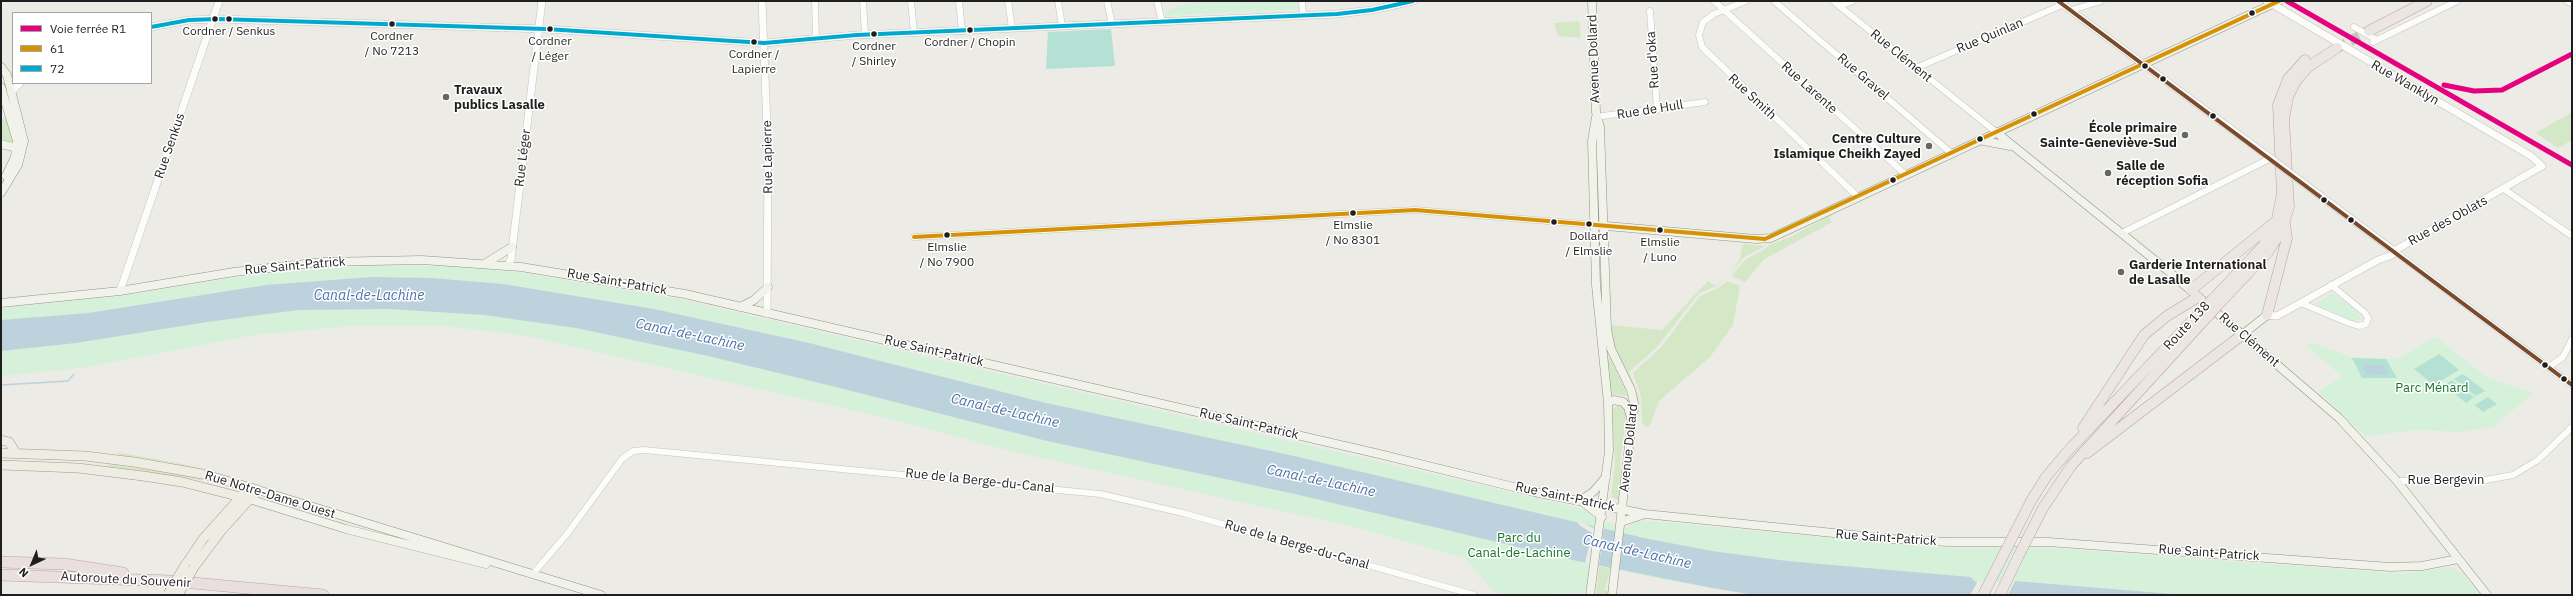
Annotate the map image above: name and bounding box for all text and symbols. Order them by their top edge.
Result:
unlabelled marker [2247,8,2257,18]
legend [12,12,152,84]
unlabelled marker [210,14,220,24]
marker: Cordner / Senkus [224,14,234,24]
street label: Avenue Dollard [1585,14,1603,104]
street label: Rue Quinlan [1954,15,2026,57]
marker: Cordner / No 7213 [387,19,397,29]
text: Voie ferrée R1 [50,21,126,36]
marker: Cordner / Léger [545,24,555,34]
place label: Cordner / Senkus [183,25,275,39]
marker: Cordner / Chopin [965,25,975,35]
street label: Rue Clément [1867,26,1935,86]
marker: Cordner / Shirley [869,29,879,39]
place label: Cordner / No 7213 [365,30,419,58]
street label: Rue d'oka [1643,31,1663,89]
place label: Cordner / Léger [528,35,572,63]
place label: Cordner / Chopin [924,36,1016,50]
marker: Cordner / Lapierre [749,37,759,47]
place label: Cordner / Shirley [852,40,896,68]
text: 61 [50,41,64,56]
place label: Cordner / Lapierre [729,48,779,76]
street label: Rue Gravel [1834,50,1892,104]
street label: Rue Wanklyn [2368,57,2442,109]
street label: Rue Larente [1778,59,1840,117]
text: 72 [50,61,64,76]
unlabelled marker [2140,61,2150,71]
street label: Rue Smith [1725,71,1779,123]
unlabelled marker [2158,74,2168,84]
place label: Travaux publics Lasalle [454,82,545,113]
marker: Travaux publics Lasalle [441,92,451,102]
street label: Rue de Hull [1616,97,1684,123]
unlabelled marker [2029,109,2039,119]
street label: Rue Senkus [151,111,189,181]
unlabelled marker [2208,111,2218,121]
street label: Rue Lapierre [760,120,776,194]
place label: École primaire Sainte-Geneviève-Sud [2040,120,2177,151]
street label: Rue Léger [512,128,534,188]
marker: École primaire Sainte-Geneviève-Sud [2180,130,2190,140]
place label: Centre Culture Islamique Cheikh Zayed [1773,131,1921,162]
unlabelled marker [1975,134,1985,144]
marker: Centre Culture Islamique Cheikh Zayed [1924,141,1934,151]
place label: Salle de réception Sofia [2116,158,2208,189]
marker: Salle de réception Sofia [2103,168,2113,178]
unlabelled marker [1888,175,1898,185]
street label: Rue des Oblats [2406,193,2490,249]
unlabelled marker [2319,195,2329,205]
marker: Elmslie / No 8301 [1348,208,1358,218]
unlabelled marker [2346,215,2356,225]
unlabelled marker [1549,217,1559,227]
place label: Elmslie / No 8301 [1326,219,1380,247]
marker: Dollard / Elmslie [1584,219,1594,229]
marker: Elmslie / Luno [1655,225,1665,235]
marker: Elmslie / No 7900 [942,230,952,240]
place label: Dollard / Elmslie [1566,230,1612,258]
place label: Elmslie / Luno [1640,236,1680,264]
place label: Elmslie / No 7900 [920,241,974,269]
street label: Rue Saint-Patrick [244,254,346,278]
place label: Garderie International de Lasalle [2129,257,2267,288]
street label: Rue Saint-Patrick [566,266,668,298]
marker: Garderie International de Lasalle [2116,267,2126,277]
water label: Canal-de-Lachine [314,288,424,304]
street label: Route 138 [2161,298,2213,354]
street label: Rue Clément [2216,309,2282,371]
water label: Canal-de-Lachine [634,315,746,355]
street label: Rue Saint-Patrick [883,332,985,370]
unlabelled marker [2540,360,2550,370]
unlabelled marker [2559,374,2569,384]
park label: Parc Ménard [2395,380,2469,396]
water label: Canal-de-Lachine [949,390,1061,432]
street label: Avenue Dollard [1617,403,1641,493]
street label: Rue Saint-Patrick [1198,405,1300,443]
water label: Canal-de-Lachine [1265,461,1377,501]
street label: Rue de la Berge-du-Canal [905,465,1055,497]
street label: Rue Notre-Dame Ouest [203,468,337,522]
street label: Rue Bergevin [2408,472,2484,488]
street label: Rue Saint-Patrick [1514,479,1616,515]
street label: Rue de la Berge-du-Canal [1223,517,1371,573]
street label: Rue Saint-Patrick [1835,527,1937,549]
park label: Parc du Canal-de-Lachine [1467,530,1571,561]
water label: Canal-de-Lachine [1581,531,1693,573]
street label: Rue Saint-Patrick [2158,542,2260,564]
north arrow [12,544,52,584]
text: N [16,565,31,580]
street label: Autoroute du Souvenir [60,569,192,591]

